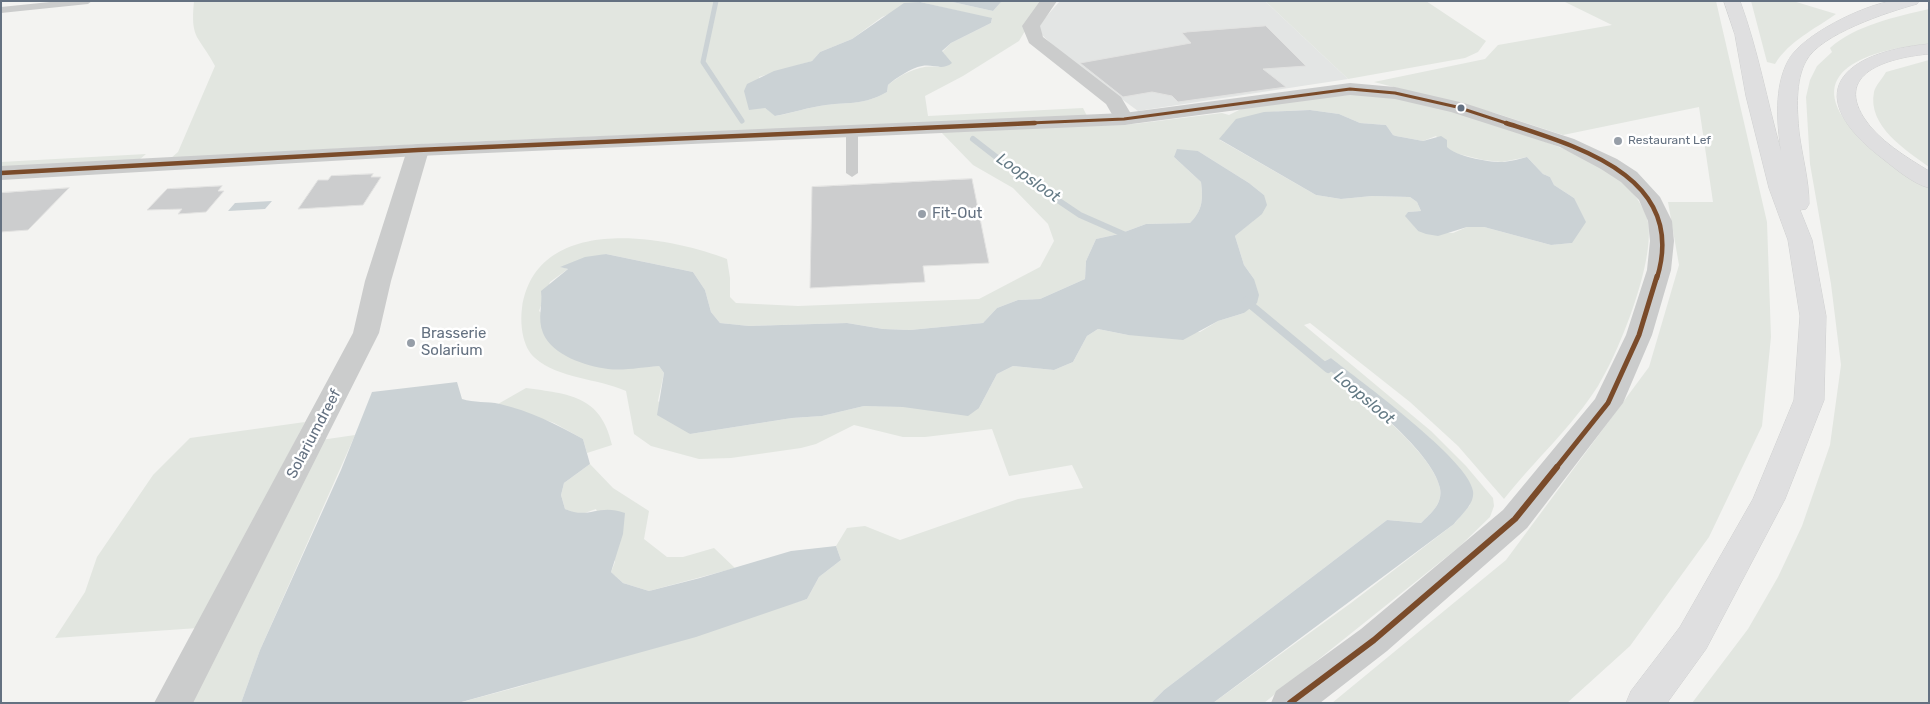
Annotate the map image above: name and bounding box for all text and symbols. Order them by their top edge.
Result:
unlabelled marker [1456,103,1466,113]
place label: Restaurant Lef [1628,134,1711,148]
marker: Restaurant Lef [1612,135,1624,147]
water label: Loopsloot [993,149,1063,207]
place label: Fit-Out [932,205,982,223]
marker: Fit-Out [916,208,928,220]
place label: Brasserie Solarium [421,325,486,360]
marker: Brasserie Solarium [405,337,417,349]
water label: Loopsloot [1330,367,1398,429]
street label: Solariumdreef [283,386,345,482]

